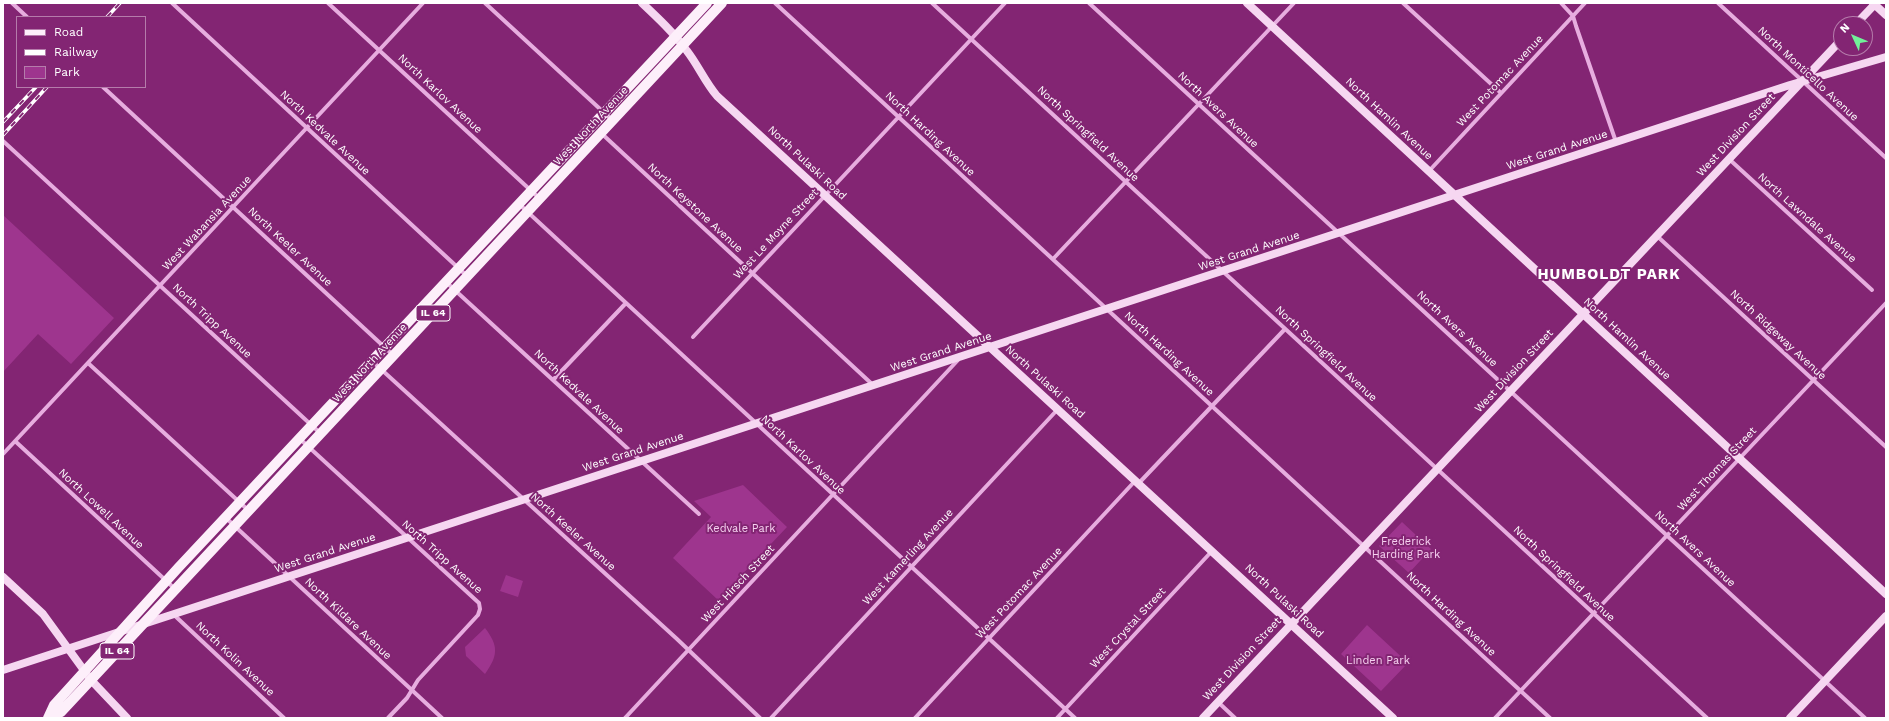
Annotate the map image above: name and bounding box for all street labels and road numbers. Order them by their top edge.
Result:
street label: North Monticello Avenue [1755,24,1861,124]
street label: West Potomac Avenue [1454,32,1546,130]
street label: North Karlov Avenue [395,52,485,136]
street label: North Avers Avenue [1175,69,1261,151]
street label: North Hamlin Avenue [1343,75,1435,163]
street label: North Springfield Avenue [1034,83,1142,185]
street label: West North Avenue [551,84,631,168]
street label: North Kedvale Avenue [277,88,373,178]
street label: North Harding Avenue [882,89,978,179]
street label: West Division Street [1694,91,1778,179]
street label: North Pulaski Road [765,123,849,203]
street label: West Grand Avenue [1505,127,1609,173]
street label: North Keystone Avenue [645,161,745,255]
street label: North Lawndale Avenue [1755,170,1859,266]
street label: West Wabansia Avenue [160,173,254,273]
street label: West Le Moyne Street [731,186,821,282]
street label: North Keeler Avenue [245,205,335,289]
street label: West Grand Avenue [1197,228,1301,274]
street label: North Tripp Avenue [170,281,254,361]
street label: North Ridgeway Avenue [1727,287,1829,383]
street label: North Avers Avenue [1414,288,1500,370]
street label: North Hamlin Avenue [1581,295,1673,383]
street label: North Springfield Avenue [1272,303,1380,405]
road number: IL 64 [416,305,450,321]
street label: North Harding Avenue [1121,309,1217,399]
street label: West North Avenue [330,321,410,405]
street label: West Division Street [1472,327,1556,415]
street label: West Grand Avenue [889,329,993,375]
street label: North Pulaski Road [1002,343,1088,421]
street label: North Kedvale Avenue [531,347,627,437]
street label: North Karlov Avenue [758,413,848,497]
street label: West Thomas Street [1675,424,1759,514]
street label: West Grand Avenue [581,429,685,475]
street label: North Lowell Avenue [56,466,146,552]
street label: North Keeler Avenue [528,490,618,574]
street label: West Kamerling Avenue [860,506,956,608]
street label: North Avers Avenue [1652,508,1738,590]
street label: North Tripp Avenue [399,517,485,597]
street label: North Springfield Avenue [1510,523,1618,625]
street label: West Grand Avenue [273,530,377,576]
street label: West Hirsch Street [699,542,777,626]
street label: West Potomac Avenue [973,544,1065,642]
street label: North Pulaski Road [1242,561,1326,641]
street label: North Harding Avenue [1403,569,1499,659]
street label: North Kildare Avenue [302,575,394,663]
street label: West Crystal Street [1087,585,1169,671]
street label: West Division Street [1200,615,1284,703]
street label: North Kolin Avenue [193,619,277,699]
road number: IL 64 [100,643,134,659]

